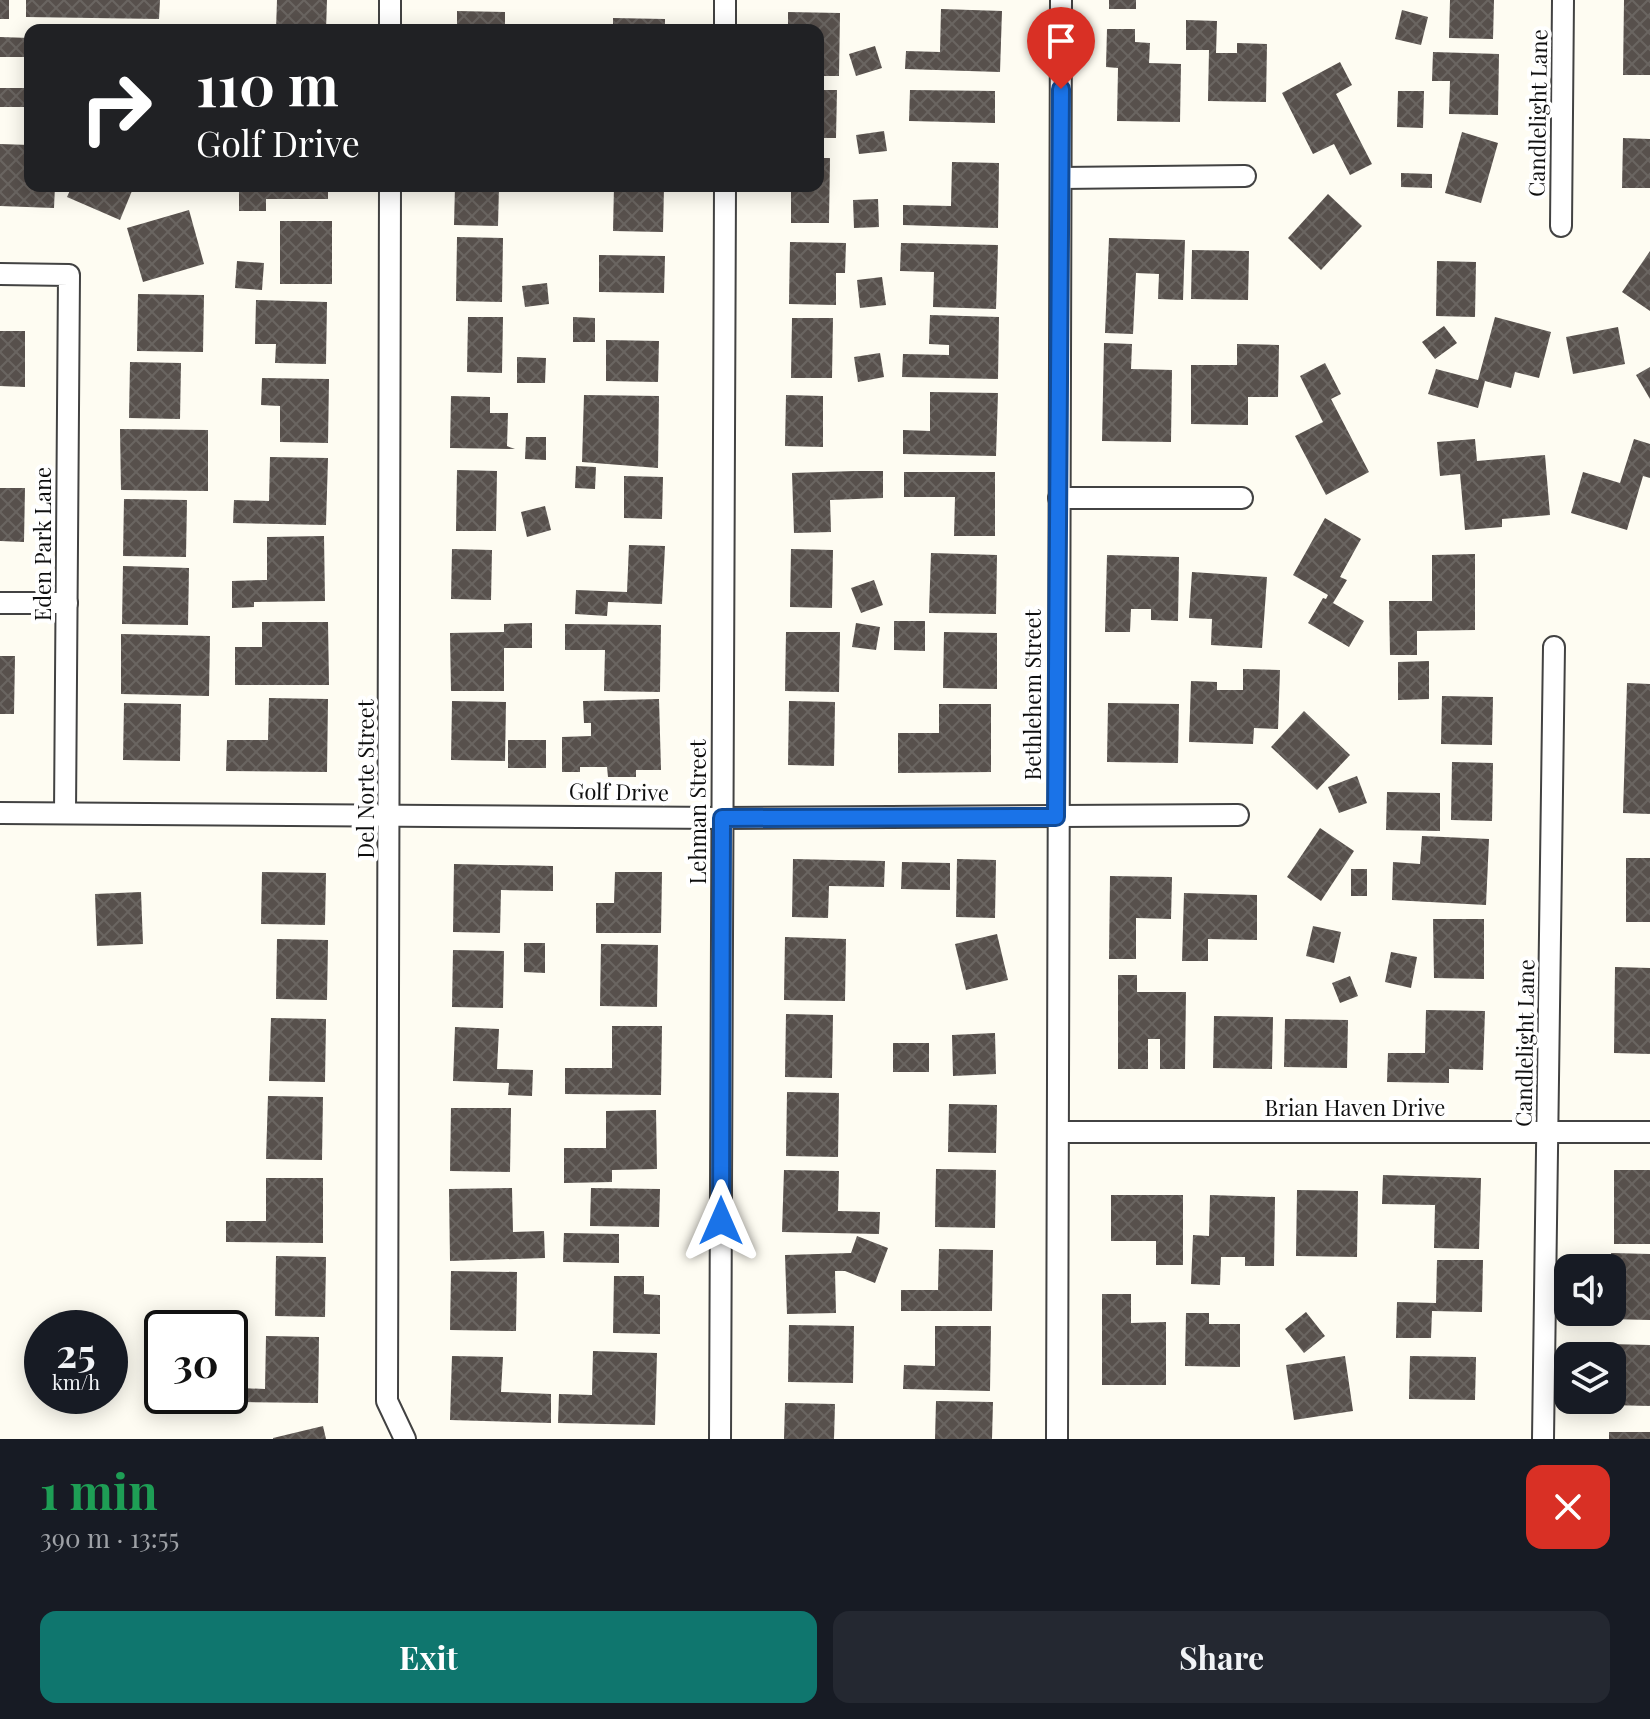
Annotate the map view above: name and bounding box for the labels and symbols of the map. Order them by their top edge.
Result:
pin [1027,7,1095,89]
street label: Candlelight Lane [1521,29,1553,197]
street label: Eden Park Lane [27,467,57,621]
street label: Bethlehem Street [1017,608,1047,780]
street label: Del Norte Street [350,698,380,859]
street label: Lehman Street [682,738,712,885]
street label: Golf Drive [569,775,669,807]
street label: Candlelight Lane [1508,959,1540,1127]
street label: Brian Haven Drive [1265,1092,1445,1122]
position arrow [679,1179,763,1263]
speed limit sign: 30 [144,1310,248,1414]

